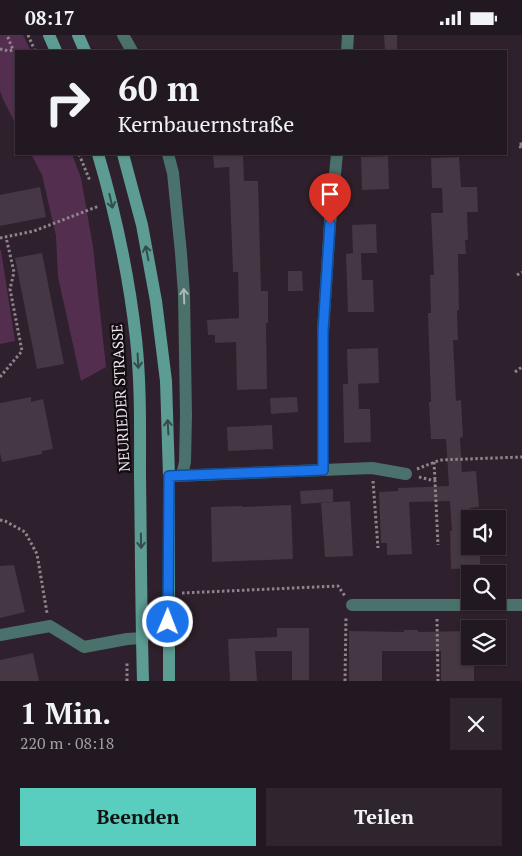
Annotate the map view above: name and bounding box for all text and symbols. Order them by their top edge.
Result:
text: 08:17 [25,5,74,30]
text: 60 m [118,65,199,111]
icon: right [35,70,100,135]
text: Kernbauernstraße [118,109,294,138]
pin [309,173,351,224]
icon: arrive [316,180,344,208]
one-way arrow [107,192,116,208]
one-way arrow [142,246,152,262]
one-way arrow [179,288,188,304]
street label: NEURIEDER STRASSE [106,324,134,472]
one-way arrow [133,352,142,368]
one-way arrow [164,419,173,435]
map controls [461,510,506,665]
button: sound [461,510,506,555]
one-way arrow [136,532,146,549]
button: search [461,565,506,610]
position arrow [141,595,193,647]
button: layers [461,620,506,665]
text: 1 Min. [20,693,111,733]
button: close [450,698,502,750]
text: 220 m · 08:18 [20,732,114,754]
button: Beenden [20,788,256,846]
button: Teilen [266,788,502,846]

